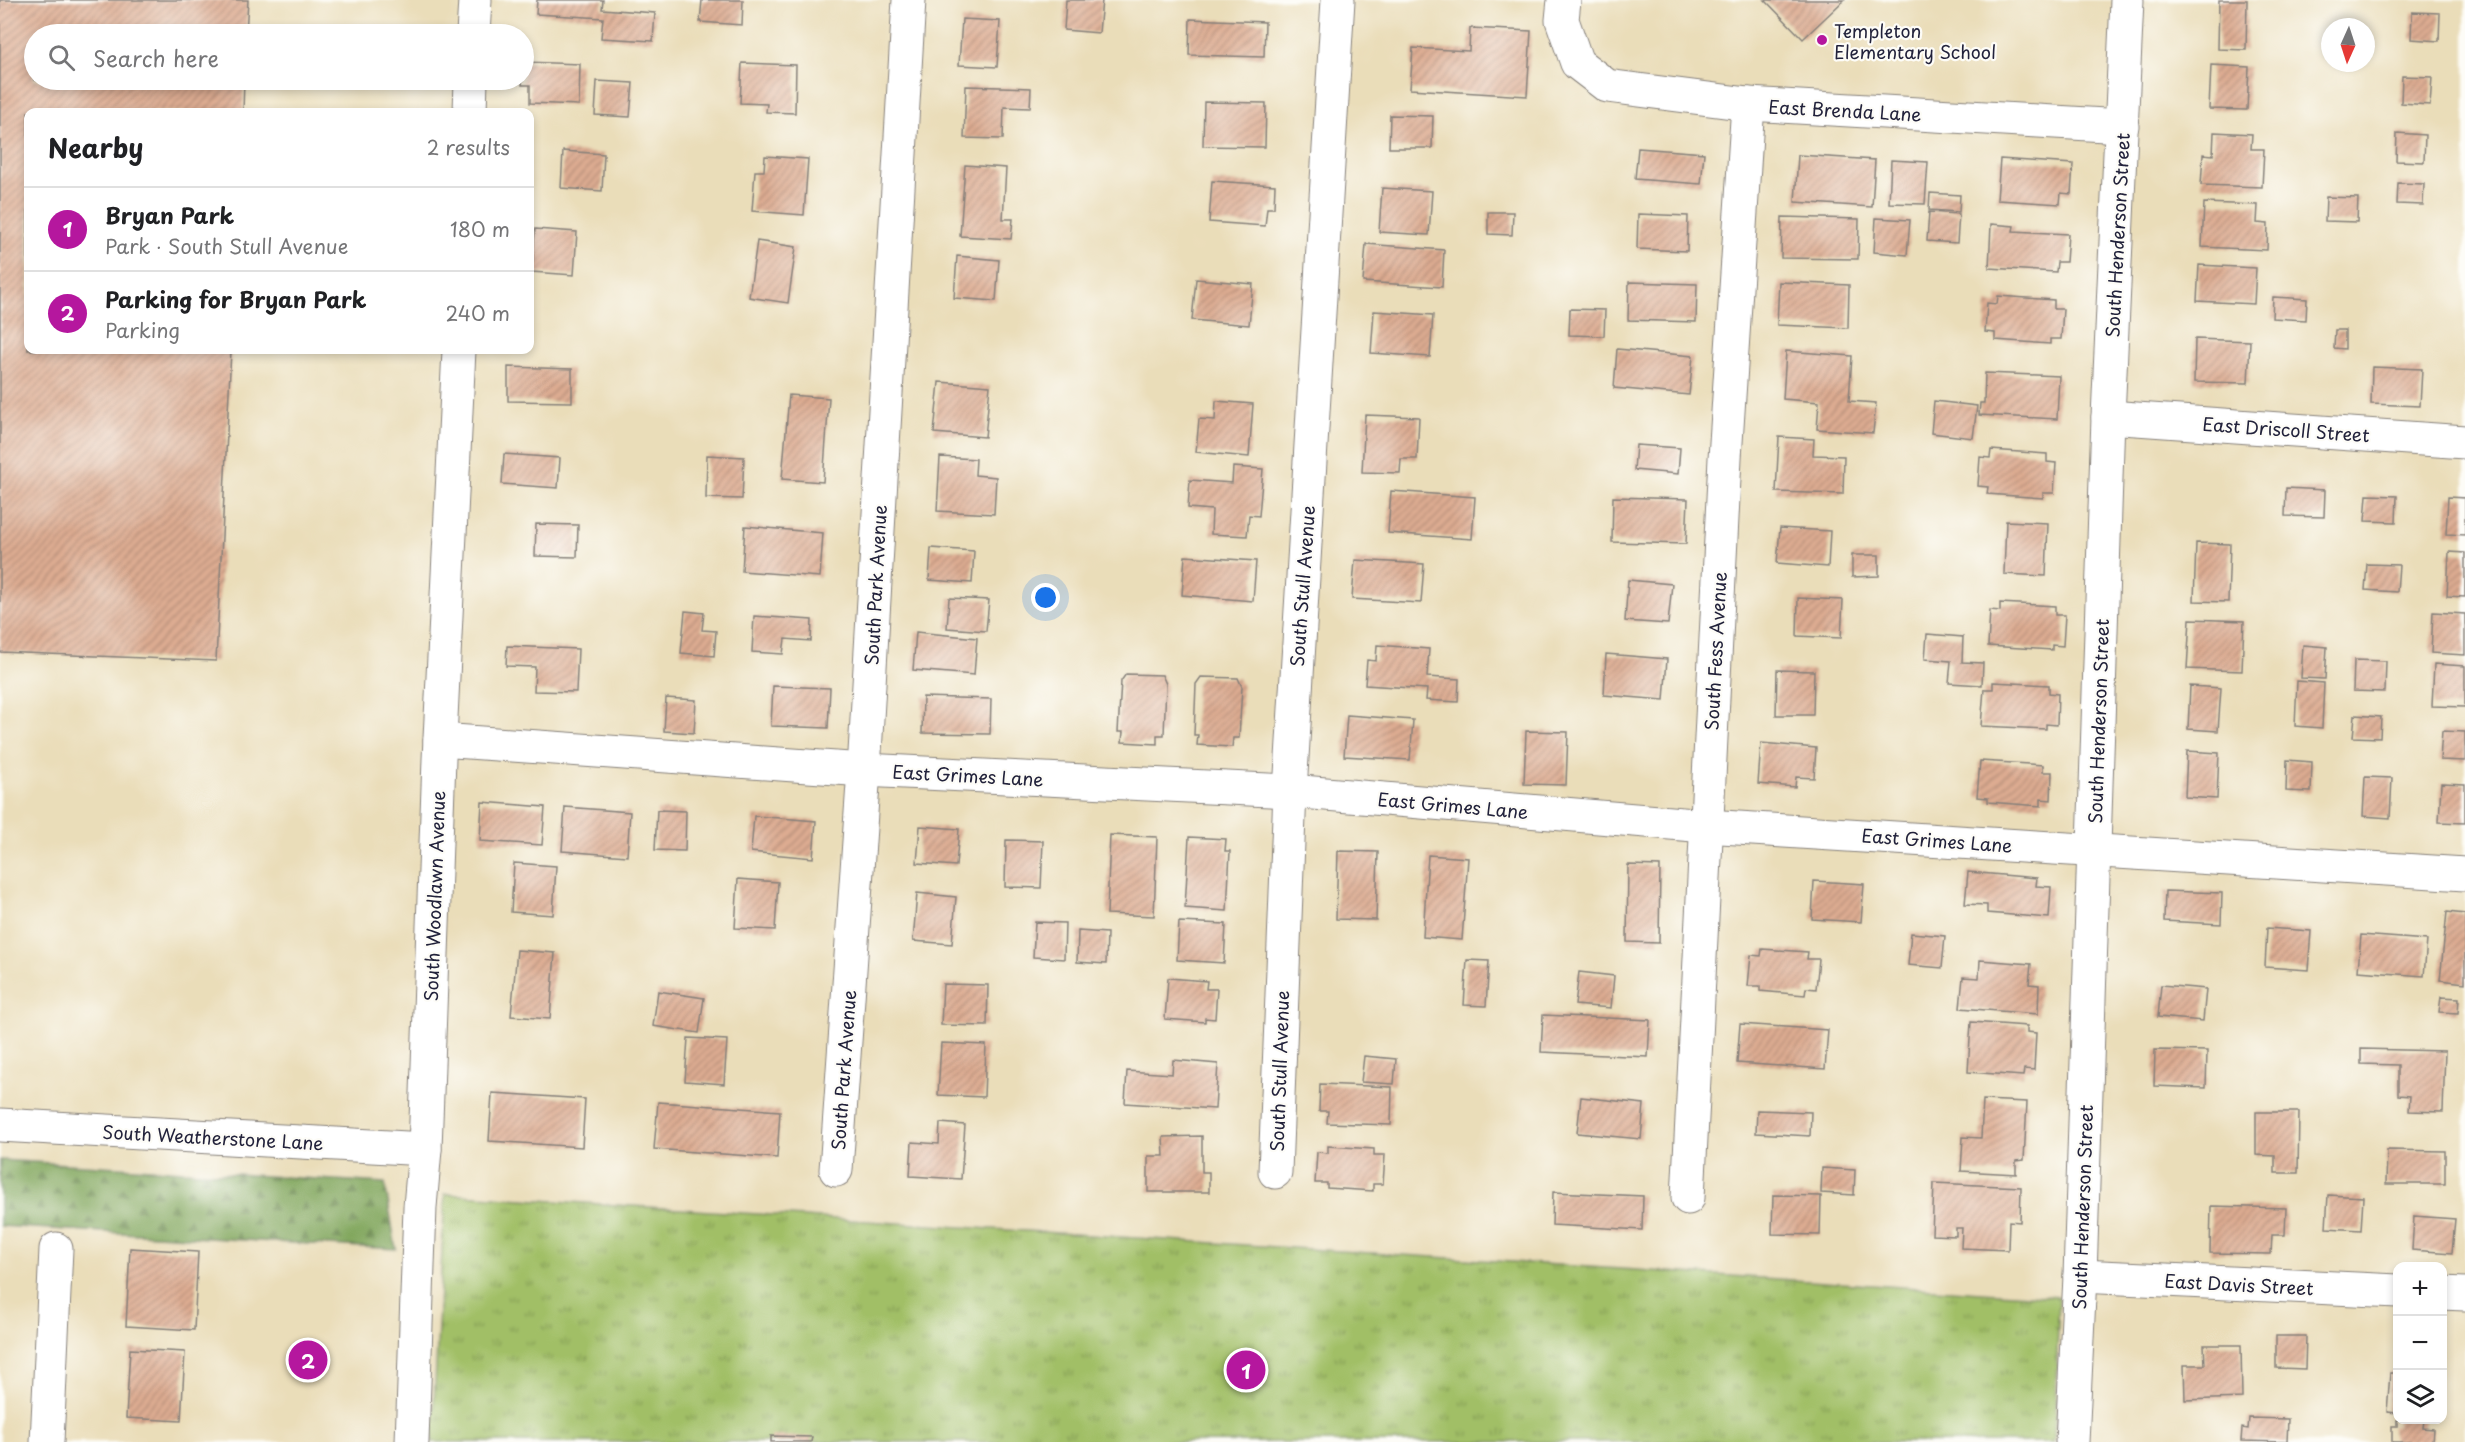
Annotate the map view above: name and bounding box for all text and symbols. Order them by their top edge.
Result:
place label: Templeton Elementary School [1834,17,1996,65]
north arrow [2321,18,2375,72]
search box [24,24,534,90]
marker: Templeton Elementary School [1815,33,1829,47]
icon: search [45,41,78,74]
text: Search here [93,41,219,74]
street label: East Brenda Lane [1768,93,1922,127]
text: Nearby [48,128,143,167]
text: 2 results [427,132,510,162]
street label: South Henderson Street [2098,132,2136,338]
text: Bryan Park [105,198,234,231]
text: 1 [63,214,72,244]
text: 180 m [450,214,510,244]
text: Park · South Stull Avenue [105,231,348,261]
text: Parking for Bryan Park [105,282,367,315]
text: 2 [60,298,75,328]
text: 240 m [445,298,510,328]
text: Parking [105,315,180,345]
street label: East Driscoll Street [2202,410,2370,448]
street label: South Park Avenue [857,504,893,666]
street label: South Stull Avenue [1283,505,1321,667]
street label: South Fess Avenue [1697,571,1733,731]
your location [1031,583,1060,612]
street label: South Henderson Street [2081,618,2115,824]
street label: East Grimes Lane [892,758,1044,792]
street label: East Grimes Lane [1377,785,1529,825]
street label: South Woodlawn Avenue [417,790,451,1002]
street label: East Grimes Lane [1861,821,2013,859]
street label: South Park Avenue [824,989,862,1151]
street label: South Stull Avenue [1263,990,1295,1152]
street label: South Henderson Street [2065,1104,2099,1310]
street label: South Weatherstone Lane [102,1118,324,1156]
map controls [2393,1262,2447,1424]
button: + [2393,1262,2447,1316]
street label: East Davis Street [2164,1267,2314,1301]
button: − [2393,1316,2447,1370]
pin: 2 [288,1338,328,1382]
pin: 1 [1226,1348,1266,1392]
button: layers [2393,1370,2447,1424]

